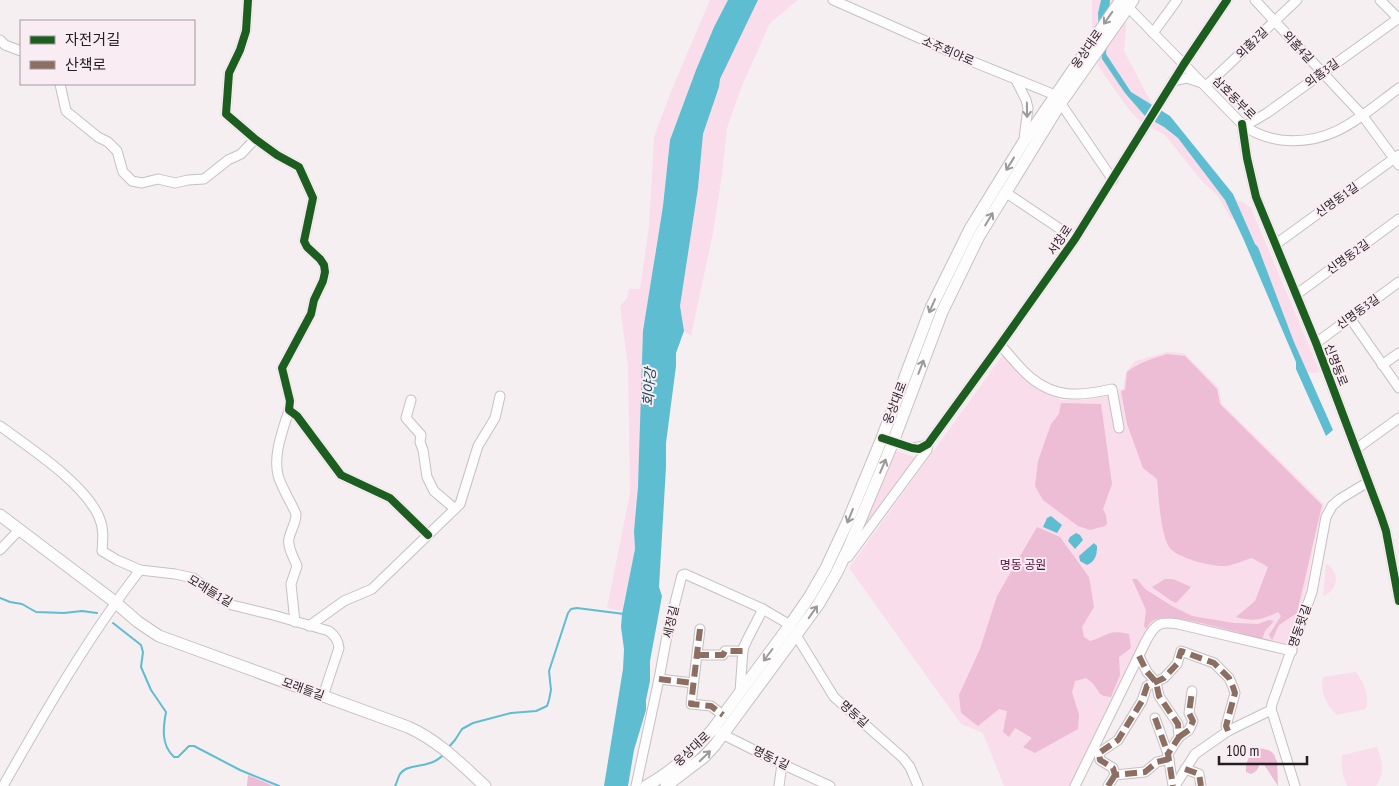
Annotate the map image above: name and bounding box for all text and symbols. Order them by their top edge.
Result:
one-way arrow [1103,11,1113,25]
legend [20,20,195,85]
street label: 외홈2길 [1233,24,1271,61]
street label: 웅상대로 [1068,26,1105,71]
street label: 외홈4길 [1280,27,1317,66]
text: 자전거길 [65,30,120,49]
street label: 소주회야로 [920,33,977,68]
text: 산책로 [65,55,106,74]
street label: 외홈3길 [1302,55,1342,90]
street label: 삼호동부로 [1210,73,1259,122]
one-way arrow [1023,102,1032,118]
one-way arrow [1005,156,1015,170]
street label: 신명동1길 [1312,179,1361,220]
one-way arrow [984,213,994,227]
street label: 서창로 [1044,222,1075,258]
street label: 신명동2길 [1323,236,1372,277]
street label: 신명동3길 [1333,291,1382,332]
one-way arrow [926,298,936,313]
street label: 신명동로 [1322,342,1351,388]
one-way arrow [917,359,926,375]
water label: 회야강 [639,365,659,407]
street label: 웅상대로 [880,380,909,426]
one-way arrow [878,459,888,474]
one-way arrow [845,508,855,523]
park label: 명동 공원 [1000,557,1046,572]
street label: 모래들1길 [185,571,235,610]
street label: 명동뒷길 [1285,603,1314,649]
street label: 세정길 [659,604,682,640]
one-way arrow [807,606,818,619]
one-way arrow [762,648,773,661]
street label: 모래들길 [280,674,326,703]
street label: 명동길 [837,697,872,730]
street label: 웅상대로 [670,728,713,769]
scale bar [1219,734,1306,766]
text: 100 m [1226,741,1259,760]
street label: 명동1길 [751,742,792,773]
one-way arrow [698,750,711,762]

